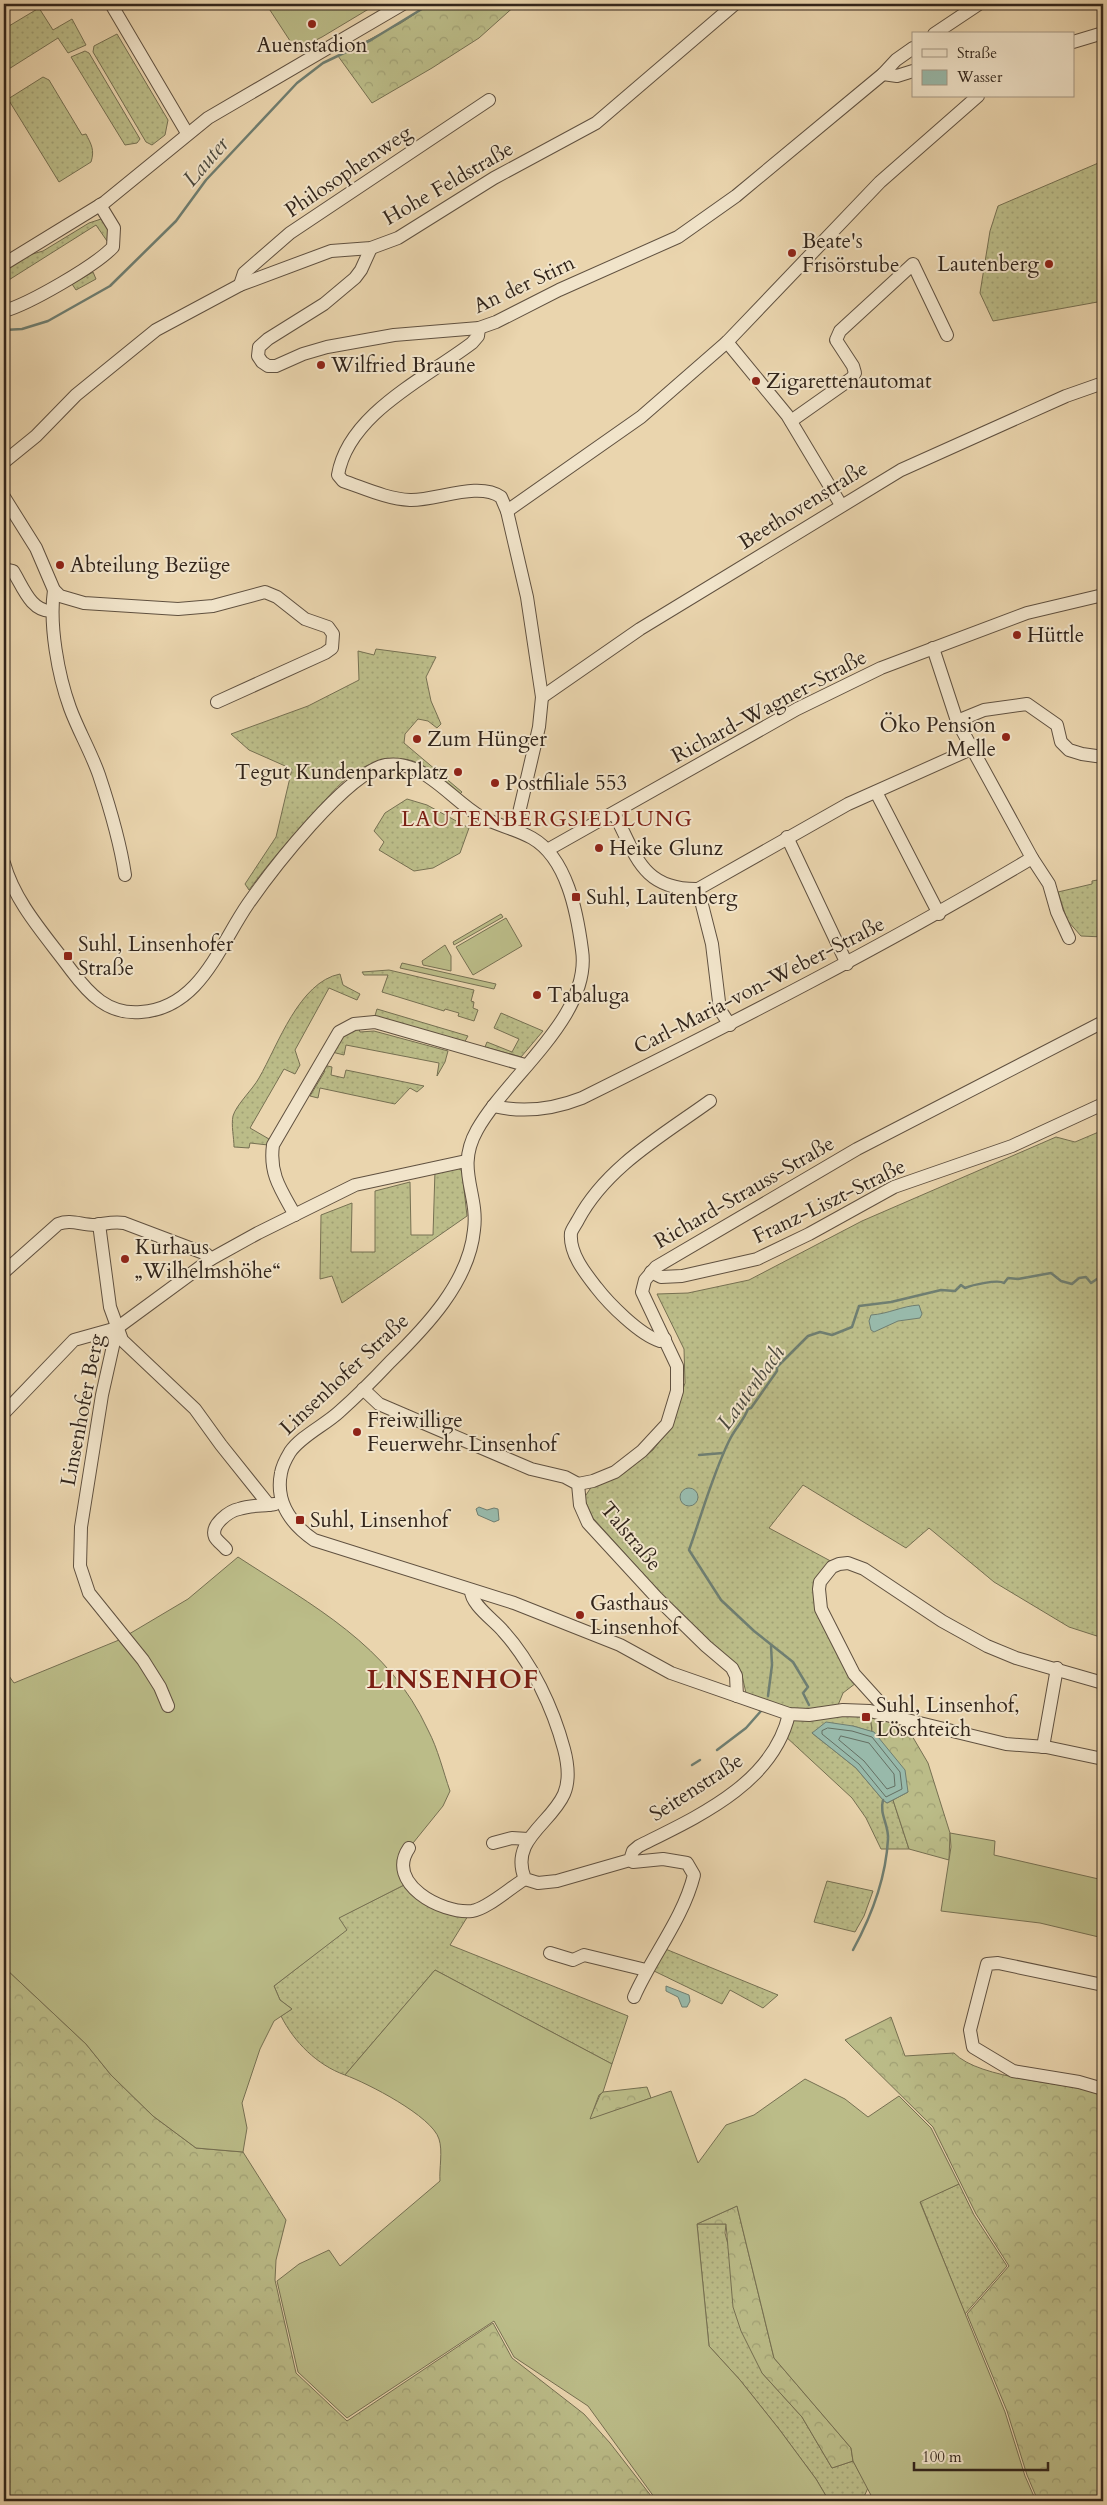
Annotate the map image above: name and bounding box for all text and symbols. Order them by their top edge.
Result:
marker: Auenstadion [306,18,318,30]
place label: Auenstadion [256,31,368,60]
legend [912,32,1074,98]
text: Straße [957,43,997,63]
text: Wasser [956,67,1003,87]
street label: Philosophenweg [279,118,418,225]
water label: Lauter [176,130,236,193]
street label: Hohe Feldstraße [378,134,519,233]
place label: Beate's Frisörstube [802,227,900,280]
marker: Beate's Frisörstube [786,247,798,259]
street label: An der Stirn [469,248,580,321]
place label: Lautenberg [937,250,1039,279]
marker: Lautenberg [1043,258,1055,270]
place label: Wilfried Braune [330,351,476,380]
marker: Wilfried Braune [315,359,327,371]
place label: Zigarettenautomat [766,367,932,396]
marker: Zigarettenautomat [750,375,762,387]
street label: Beethovenstraße [733,454,873,557]
place label: Abteilung Bezüge [70,551,231,580]
marker: Abteilung Bezüge [54,559,66,571]
place label: Hüttle [1027,621,1084,650]
marker: Hüttle [1011,629,1023,641]
street label: Richard-Wagner-Straße [666,643,872,770]
place label: Öko Pension Melle [880,711,996,764]
place label: Zum Hünger [427,725,547,754]
marker: Öko Pension Melle [1000,731,1012,743]
marker: Zum Hünger [411,733,423,745]
place label: Tegut Kundenparkplatz [235,758,449,787]
marker: Tegut Kundenparkplatz [452,766,464,778]
place label: Postfiliale 553 [505,769,627,798]
marker: Postfiliale 553 [489,777,501,789]
district label: LAUTENBERGSIEDLUNG [401,804,693,834]
place label: Heike Glunz [609,834,724,863]
marker: Heike Glunz [593,842,605,854]
place label: Suhl, Lautenberg [586,883,738,912]
marker: Suhl, Lautenberg [570,891,582,903]
street label: Carl-Maria-von-Weber-Straße [629,909,890,1061]
place label: Suhl, Linsenhofer Straße [78,930,234,983]
marker: Suhl, Linsenhofer Straße [62,950,74,962]
place label: Tabaluga [547,981,630,1010]
marker: Tabaluga [531,989,543,1001]
street label: Richard-Strauss-Straße [649,1129,840,1256]
street label: Franz-Liszt-Straße [748,1152,910,1251]
place label: Kurhaus „Wilhelmshöhe“ [135,1233,281,1286]
marker: Kurhaus „Wilhelmshöhe“ [119,1253,131,1265]
street label: Linsenhofer Straße [273,1307,415,1442]
street label: Linsenhofer Berg [54,1331,111,1489]
water label: Lautenbach [710,1339,792,1436]
place label: Freiwillige Feuerwehr Linsenhof [367,1406,560,1459]
marker: Freiwillige Feuerwehr Linsenhof [351,1426,363,1438]
street label: Talstraße [593,1495,668,1577]
place label: Suhl, Linsenhof [310,1506,452,1535]
marker: Suhl, Linsenhof [294,1514,306,1526]
place label: Gasthaus Linsenhof [590,1589,682,1642]
marker: Gasthaus Linsenhof [574,1609,586,1621]
district label: LINSENHOF [367,1662,539,1697]
place label: Suhl, Linsenhof, Löschteich [876,1691,1020,1744]
marker: Suhl, Linsenhof, Löschteich [860,1711,872,1723]
street label: Seitenstraße [644,1746,749,1829]
scale bar [914,2440,1048,2472]
text: 100 m [922,2447,962,2467]

